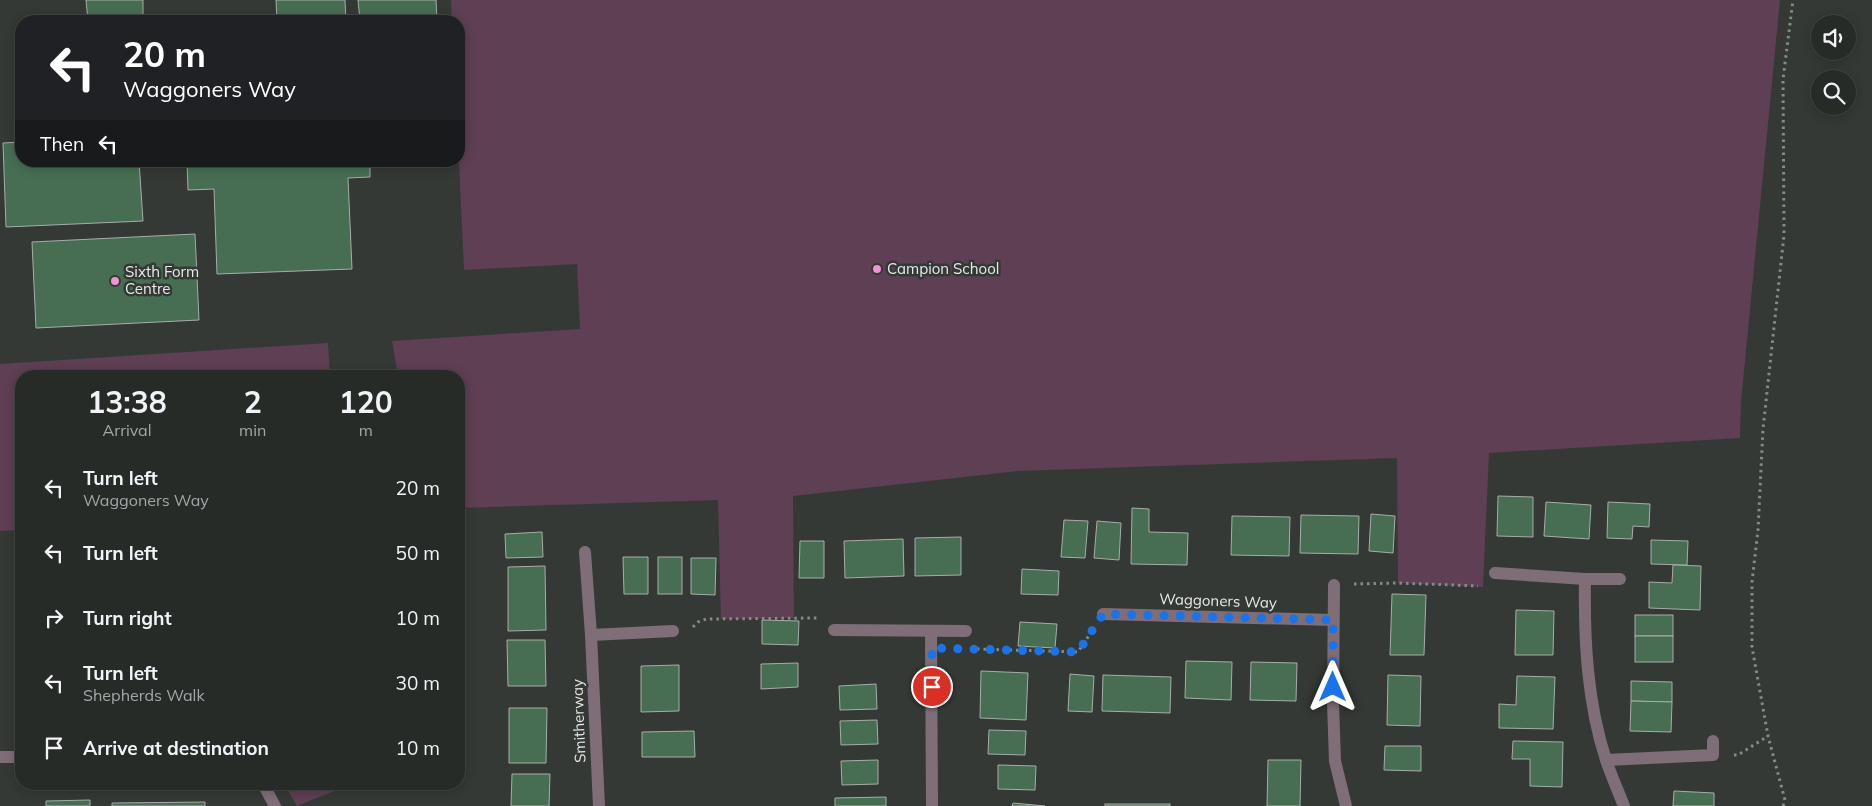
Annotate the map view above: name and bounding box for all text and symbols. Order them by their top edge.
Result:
map controls [1811,15,1856,115]
button: sound [1811,15,1856,60]
text: 20 m [123,32,206,76]
icon: left [40,35,105,100]
button: search [1811,70,1856,115]
text: Waggoners Way [123,75,296,103]
icon: left [94,130,122,158]
text: Then [40,132,84,156]
place label: Campion School [887,259,999,278]
place label: Sixth Form Centre [125,262,199,298]
marker: Campion School [871,263,883,275]
marker: Sixth Form Centre [109,275,121,287]
text: 13:38 [87,383,167,421]
text: 2 [244,383,262,421]
text: 120 [339,383,393,421]
text: Arrival [103,420,152,440]
text: min [239,420,266,440]
text: m [359,420,373,440]
text: Turn left [83,466,158,490]
icon: left [40,474,68,502]
text: 20 m [396,476,440,500]
text: Waggoners Way [83,490,209,510]
icon: left [40,539,68,567]
text: Turn left [83,541,158,565]
text: 50 m [396,541,440,565]
street label: Waggoners Way [1159,589,1277,612]
icon: right [40,604,68,632]
text: Turn right [83,606,172,630]
text: 10 m [396,606,440,630]
position arrow [1306,660,1358,712]
text: Turn left [83,661,158,685]
pin [911,666,953,708]
icon: left [40,669,68,697]
text: 30 m [396,671,440,695]
icon: arrive [918,673,946,701]
street label: Smitherway [568,679,589,763]
text: Shepherds Walk [83,685,205,705]
icon: arrive [40,734,68,762]
text: Arrive at destination [83,736,269,760]
text: 10 m [396,736,440,760]

